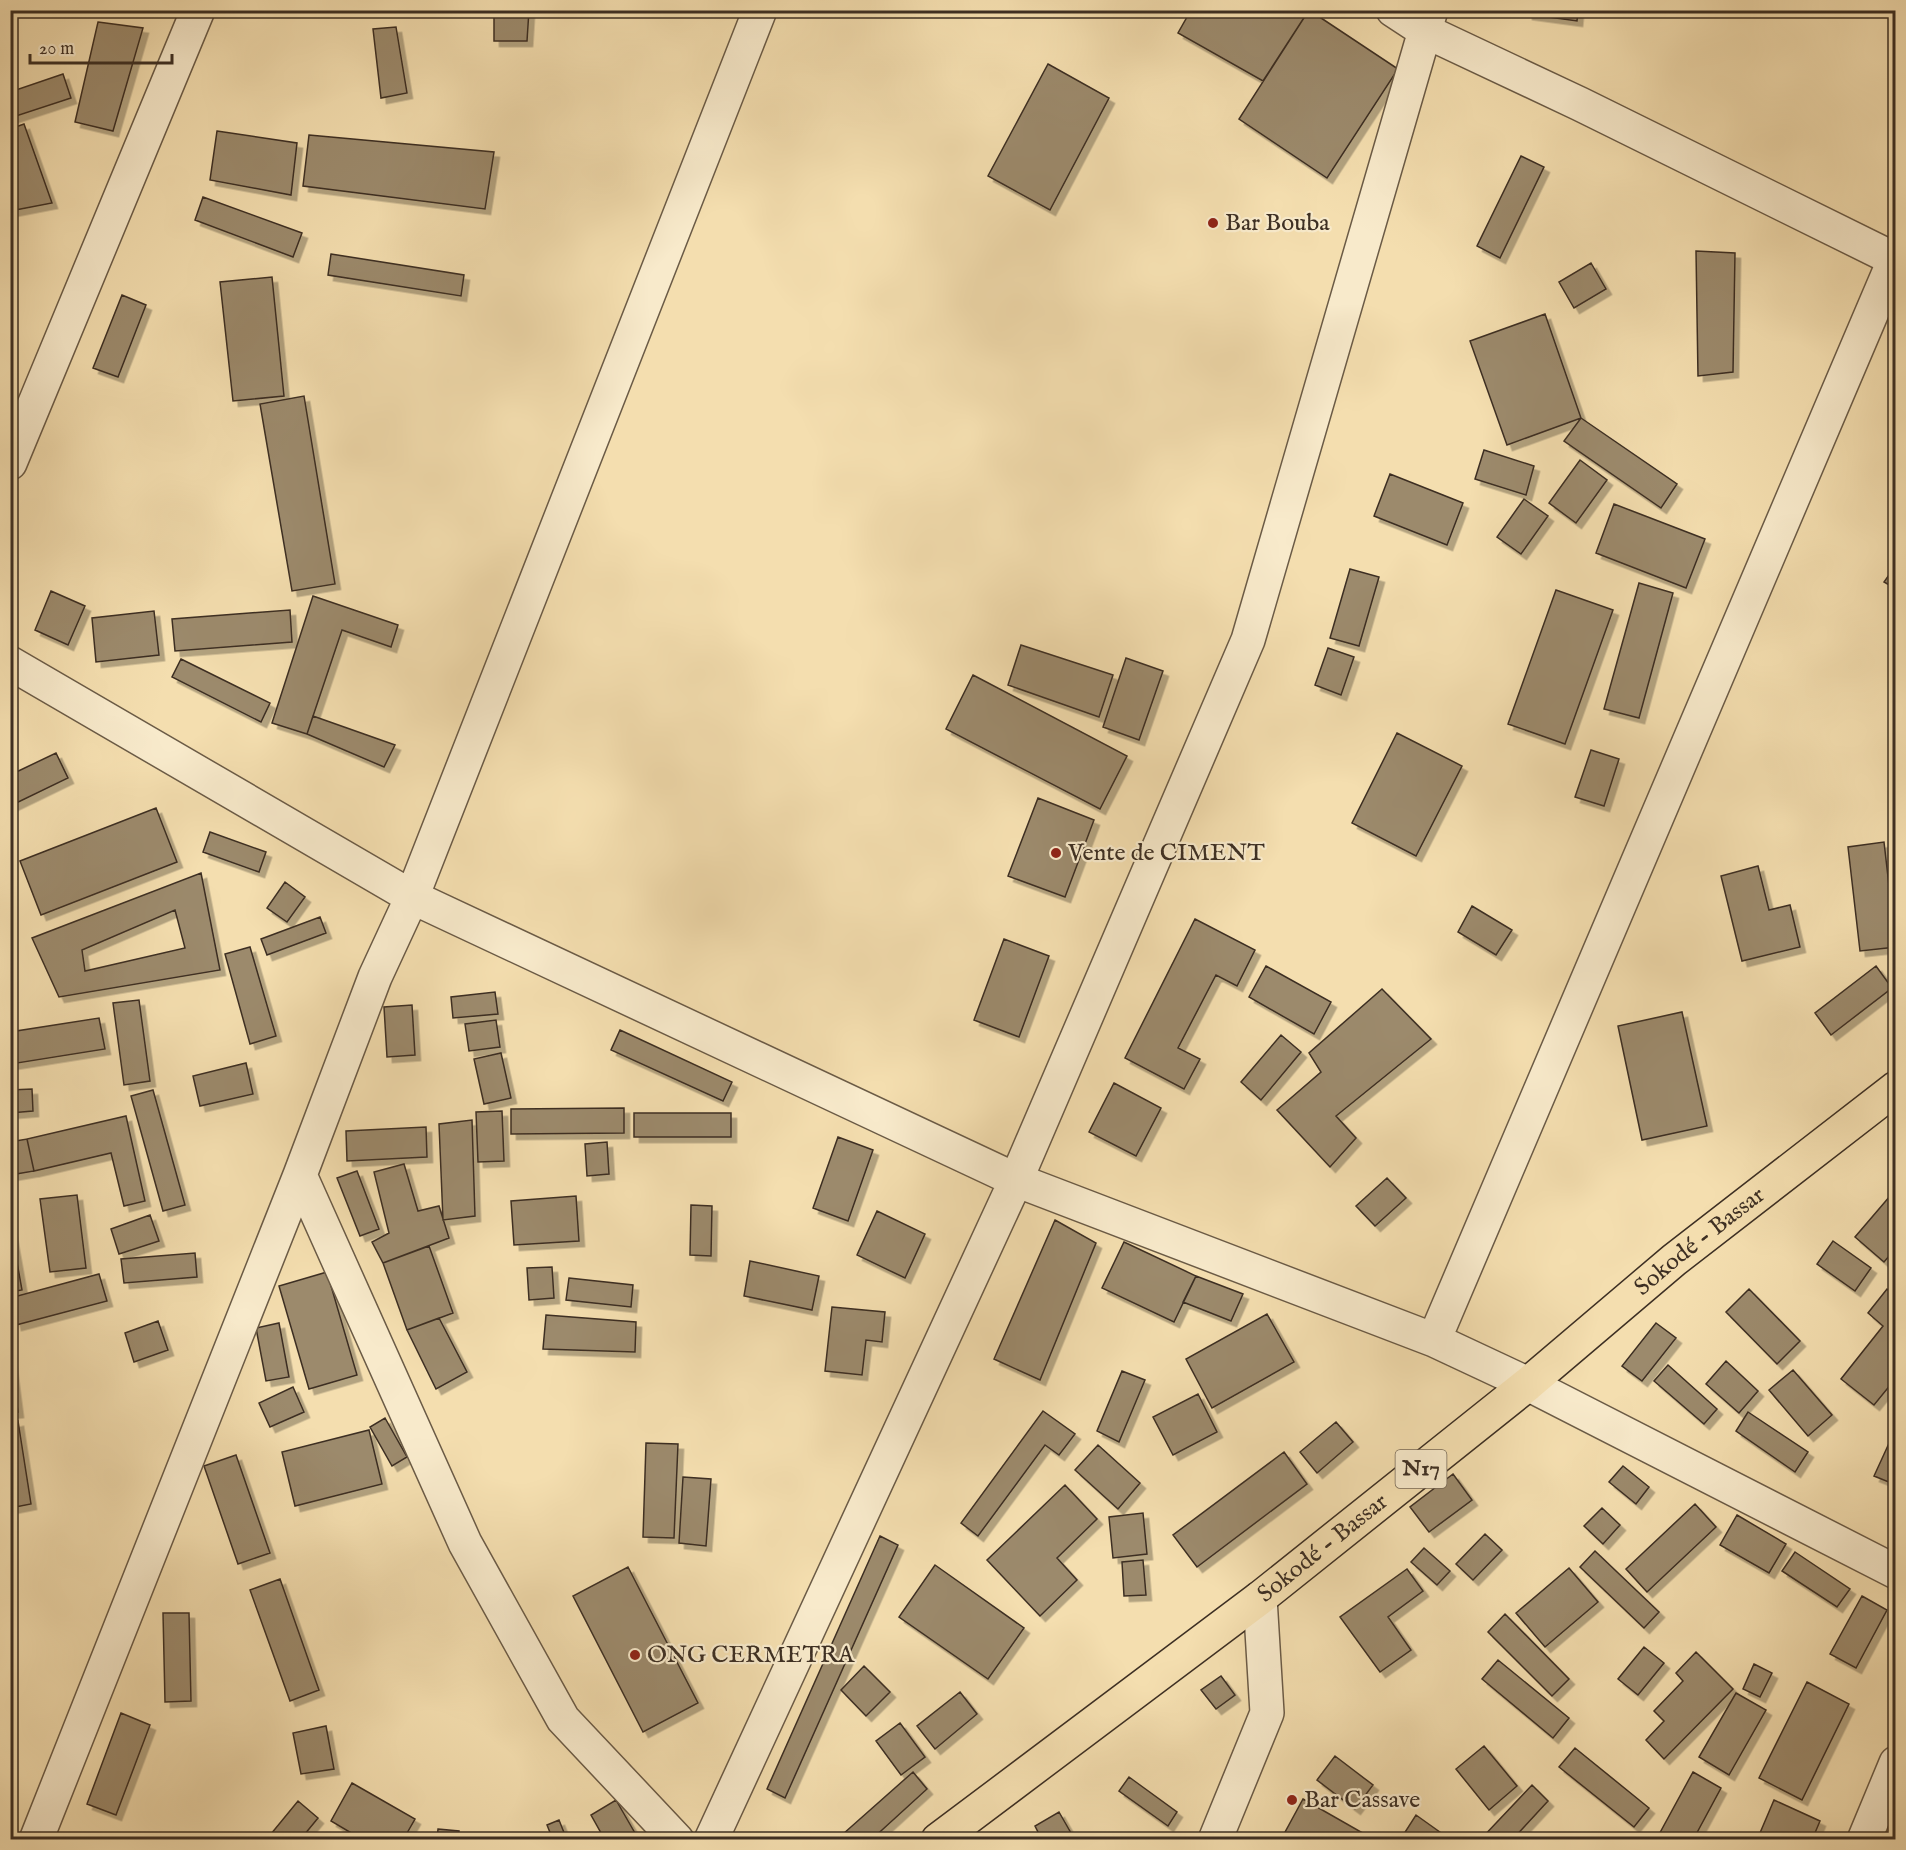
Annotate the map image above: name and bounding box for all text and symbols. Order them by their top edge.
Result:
scale bar [30,27,172,65]
text: 20 m [39,38,74,61]
place label: Bar Bouba [1225,208,1330,239]
marker: Bar Bouba [1206,216,1220,230]
place label: Vente de CIMENT [1067,838,1265,869]
marker: Vente de CIMENT [1049,846,1063,860]
street label: Sokodé - Bassar [1628,1180,1771,1303]
road number: N17 [1396,1450,1446,1488]
street label: Sokodé - Bassar [1251,1486,1394,1610]
place label: ONG CERMETRA [647,1640,855,1671]
marker: ONG CERMETRA [628,1648,642,1662]
place label: Bar Cassave [1304,1785,1420,1816]
marker: Bar Cassave [1285,1793,1299,1807]

